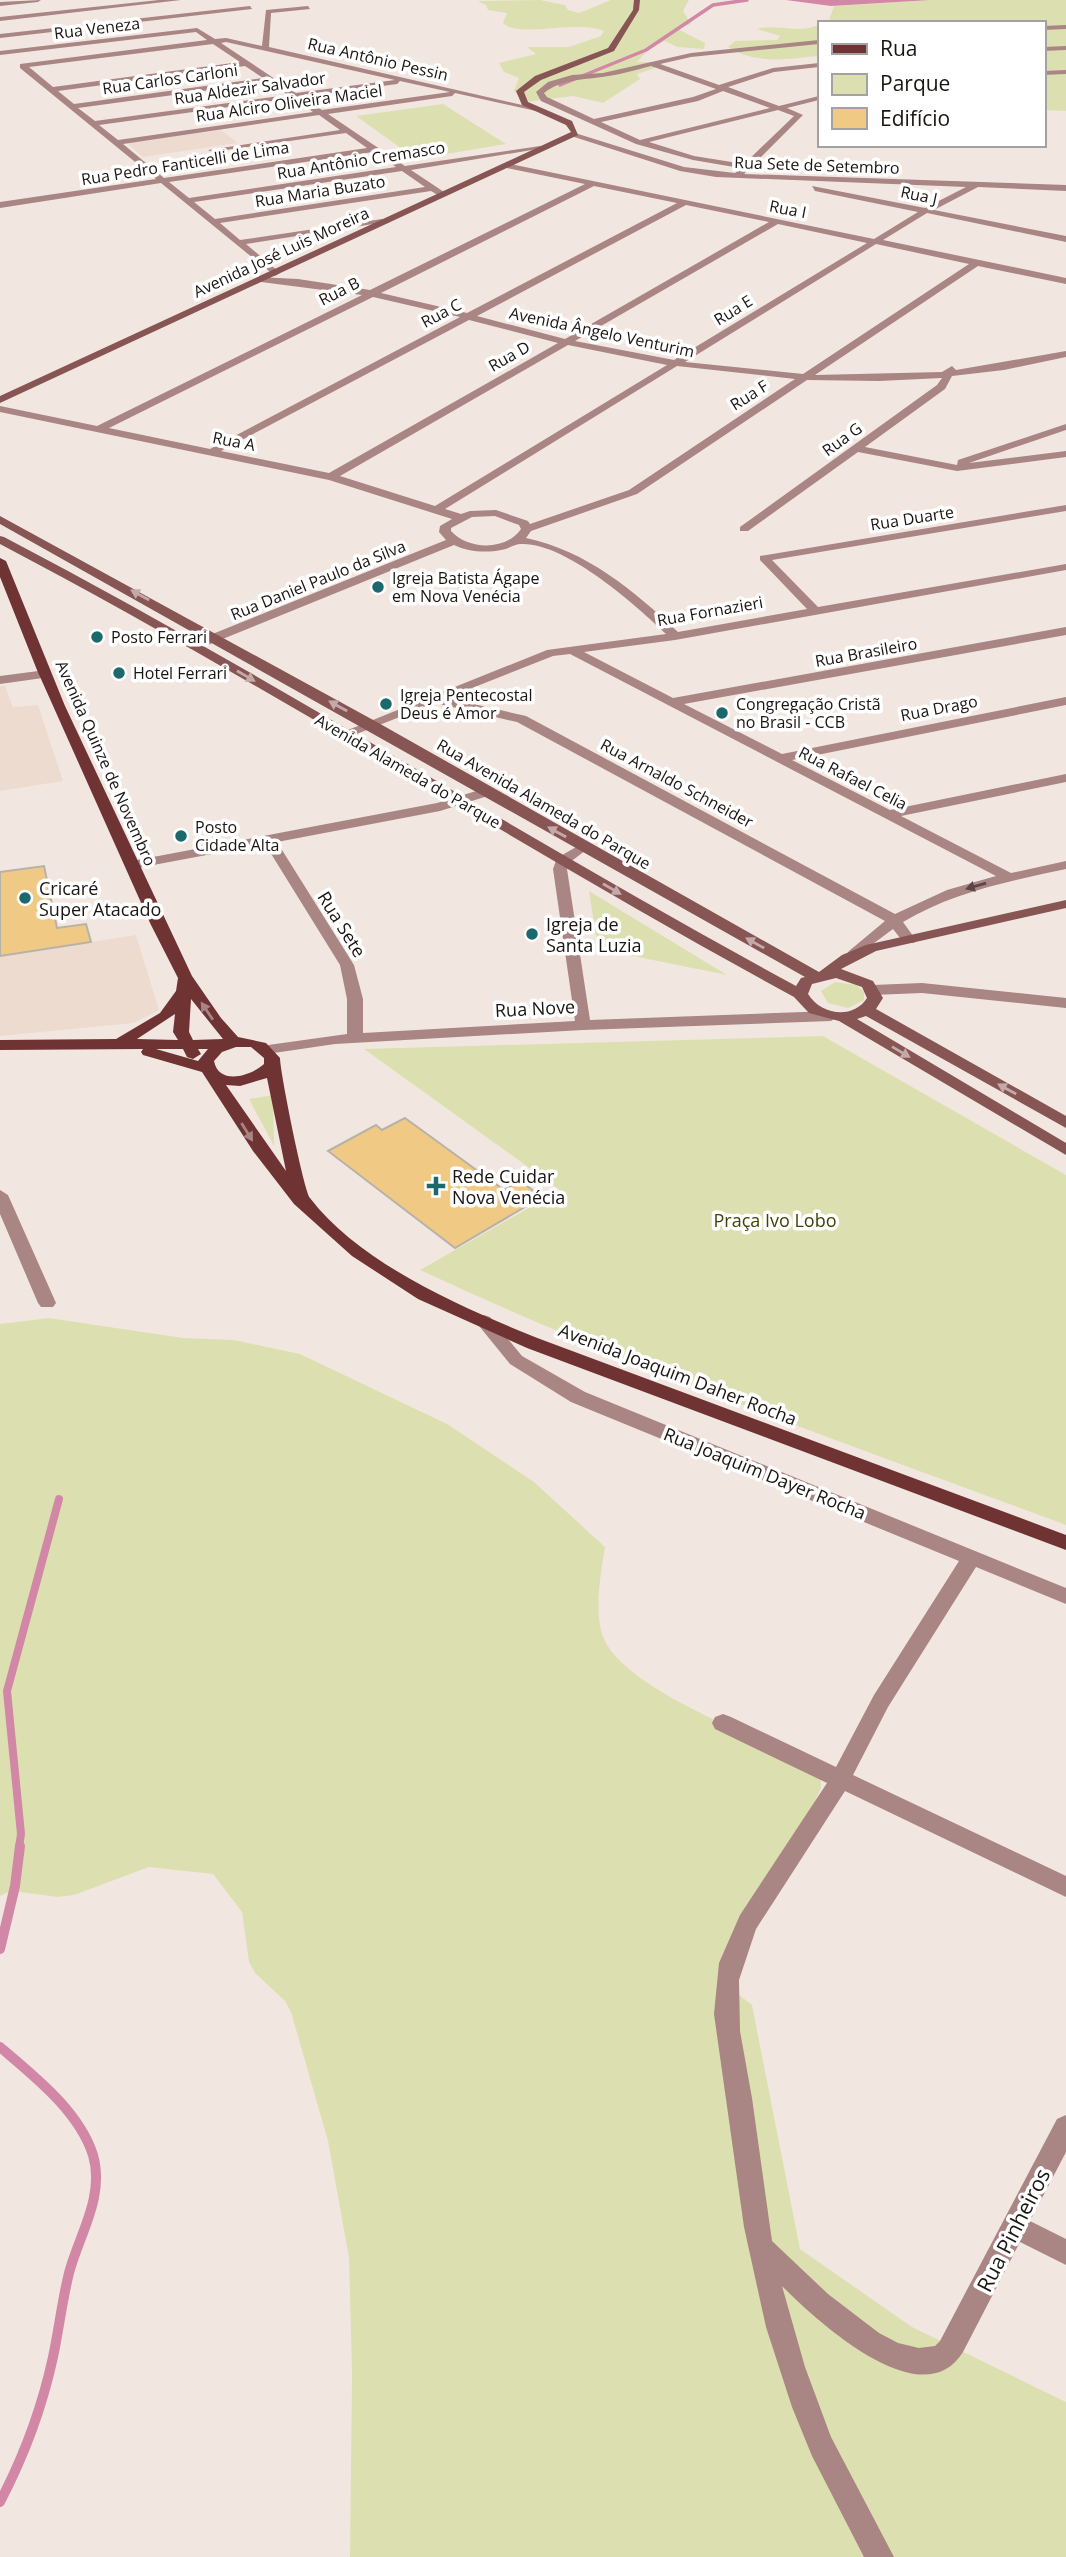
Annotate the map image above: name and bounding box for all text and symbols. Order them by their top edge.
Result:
street label: Rua Veneza [53,12,141,44]
legend [818,21,1045,147]
street label: Rua Antônio Pessin [306,32,450,86]
text: Rua [880,34,918,62]
street label: Rua Carlos Carloni [101,59,239,99]
street label: Rua Aldezir Salvador [173,66,327,110]
text: Parque [880,69,950,97]
street label: Rua Alciro Oliveira Maciel [194,79,384,127]
text: Edifício [880,104,950,132]
street label: Rua Pedro Fanticelli de Lima [80,136,290,190]
street label: Rua Antônio Cremasco [275,136,447,184]
street label: Rua Sete de Setembro [734,151,900,179]
street label: Rua Maria Buzato [253,170,387,212]
street label: Rua J [899,180,939,210]
street label: Rua I [768,195,808,223]
street label: Avenida José Luis Moreira [190,202,372,302]
street label: Rua B [315,271,363,311]
street label: Rua E [710,290,756,330]
street label: Rua C [417,293,465,333]
street label: Avenida Ângelo Venturim [508,302,696,362]
street label: Rua D [484,335,534,377]
street label: Rua F [726,375,772,415]
street label: Rua G [818,417,866,461]
street label: Rua A [211,426,258,456]
street label: Rua Duarte [869,501,955,535]
street label: Rua Daniel Paulo da Silva [227,535,409,625]
place label: Igreja Batista Ágape em Nova Venécia [392,567,540,607]
marker: Igreja Batista Ágape em Nova Venécia [370,579,386,595]
one-way arrow [130,589,149,601]
street label: Rua Fornazieri [655,591,765,631]
place label: Posto Ferrari [111,626,207,648]
marker: Posto Ferrari [89,629,105,645]
street label: Rua Brasileiro [813,632,919,672]
street label: Avenida Quinze de Novembro [51,657,161,869]
place label: Hotel Ferrari [133,662,227,684]
marker: Hotel Ferrari [111,665,127,681]
one-way arrow [236,670,255,682]
place label: Igreja Pentecostal Deus é Amor [400,684,532,724]
street label: Rua Drago [899,690,979,726]
place label: Congregação Cristã no Brasil - CCB [736,693,881,733]
marker: Igreja Pentecostal Deus é Amor [378,696,394,712]
one-way arrow [328,700,348,712]
marker: Congregação Cristã no Brasil - CCB [714,705,730,721]
street label: Avenida Alameda do Parque [311,709,505,833]
street label: Rua Arnaldo Schneider [597,733,758,833]
street label: Rua Avenida Alameda do Parque [433,734,655,874]
street label: Rua Rafael Celia [795,741,911,815]
place label: Posto Cidade Alta [195,816,279,856]
one-way arrow [547,826,566,838]
marker: Posto Cidade Alta [173,828,189,844]
place label: Cricaré Super Atacado [39,876,161,921]
one-way arrow [965,882,986,892]
one-way arrow [602,883,621,895]
street label: Rua Sete [312,887,372,961]
marker: Cricaré Super Atacado [17,890,33,906]
place label: Igreja de Santa Luzia [546,912,641,957]
marker: Igreja de Santa Luzia [524,926,540,942]
one-way arrow [745,937,765,949]
street label: Rua Nove [494,994,576,1022]
one-way arrow [201,1002,214,1021]
one-way arrow [891,1046,910,1059]
one-way arrow [997,1083,1017,1095]
one-way arrow [240,1123,254,1141]
place label: Rede Cuidar Nova Venécia [452,1164,565,1209]
marker: Rede Cuidar Nova Venécia [426,1176,446,1196]
park label: Praça Ivo Lobo [713,1208,837,1232]
street label: Avenida Joaquim Daher Rocha [556,1317,800,1431]
street label: Rua Joaquim Dayer Rocha [660,1421,870,1525]
street label: Rua Pinheiros [970,2164,1056,2296]

